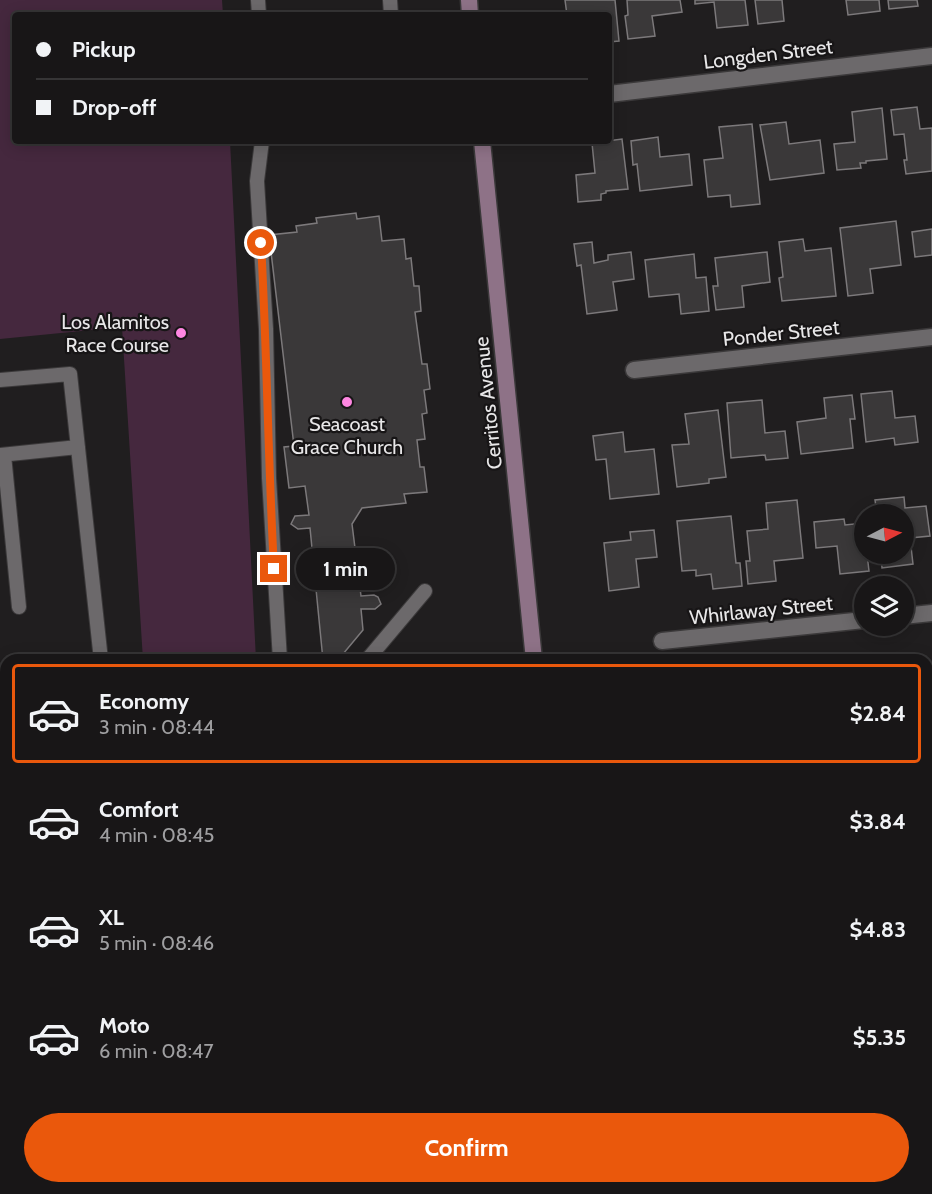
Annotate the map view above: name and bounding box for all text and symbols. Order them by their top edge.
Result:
street label: Longden Street [702,34,834,74]
text: Pickup [72,36,136,63]
text: Drop-off [72,94,156,121]
route start [247,229,274,256]
place label: Los Alamitos Race Course [61,310,169,357]
street label: Ponder Street [722,315,841,351]
marker: Los Alamitos Race Course [174,326,188,340]
street label: Cerritos Avenue [469,336,507,470]
marker: Seacoast Grace Church [340,395,354,409]
place label: Seacoast Grace Church [291,412,403,459]
north arrow [854,504,914,564]
map controls [854,504,914,636]
callout: 1 min [295,548,394,590]
route end [260,555,287,582]
text: 1 min [323,557,368,581]
button: layers [854,576,914,636]
street label: Whirlaway Street [688,591,834,629]
icon: car [27,687,81,741]
text: Economy [99,688,189,715]
text: $2.84 [850,700,906,727]
text: 3 min · 08:44 [99,715,214,739]
icon: car [27,795,81,849]
text: Comfort [99,796,178,823]
text: $3.84 [850,808,906,835]
text: 4 min · 08:45 [99,823,214,847]
icon: car [27,903,81,957]
text: XL [99,904,124,931]
text: $4.83 [850,916,906,943]
text: 5 min · 08:46 [99,931,214,955]
icon: car [27,1011,81,1065]
text: Moto [99,1012,150,1039]
text: $5.35 [853,1024,906,1051]
text: 6 min · 08:47 [99,1039,213,1063]
button: Confirm [24,1113,909,1182]

